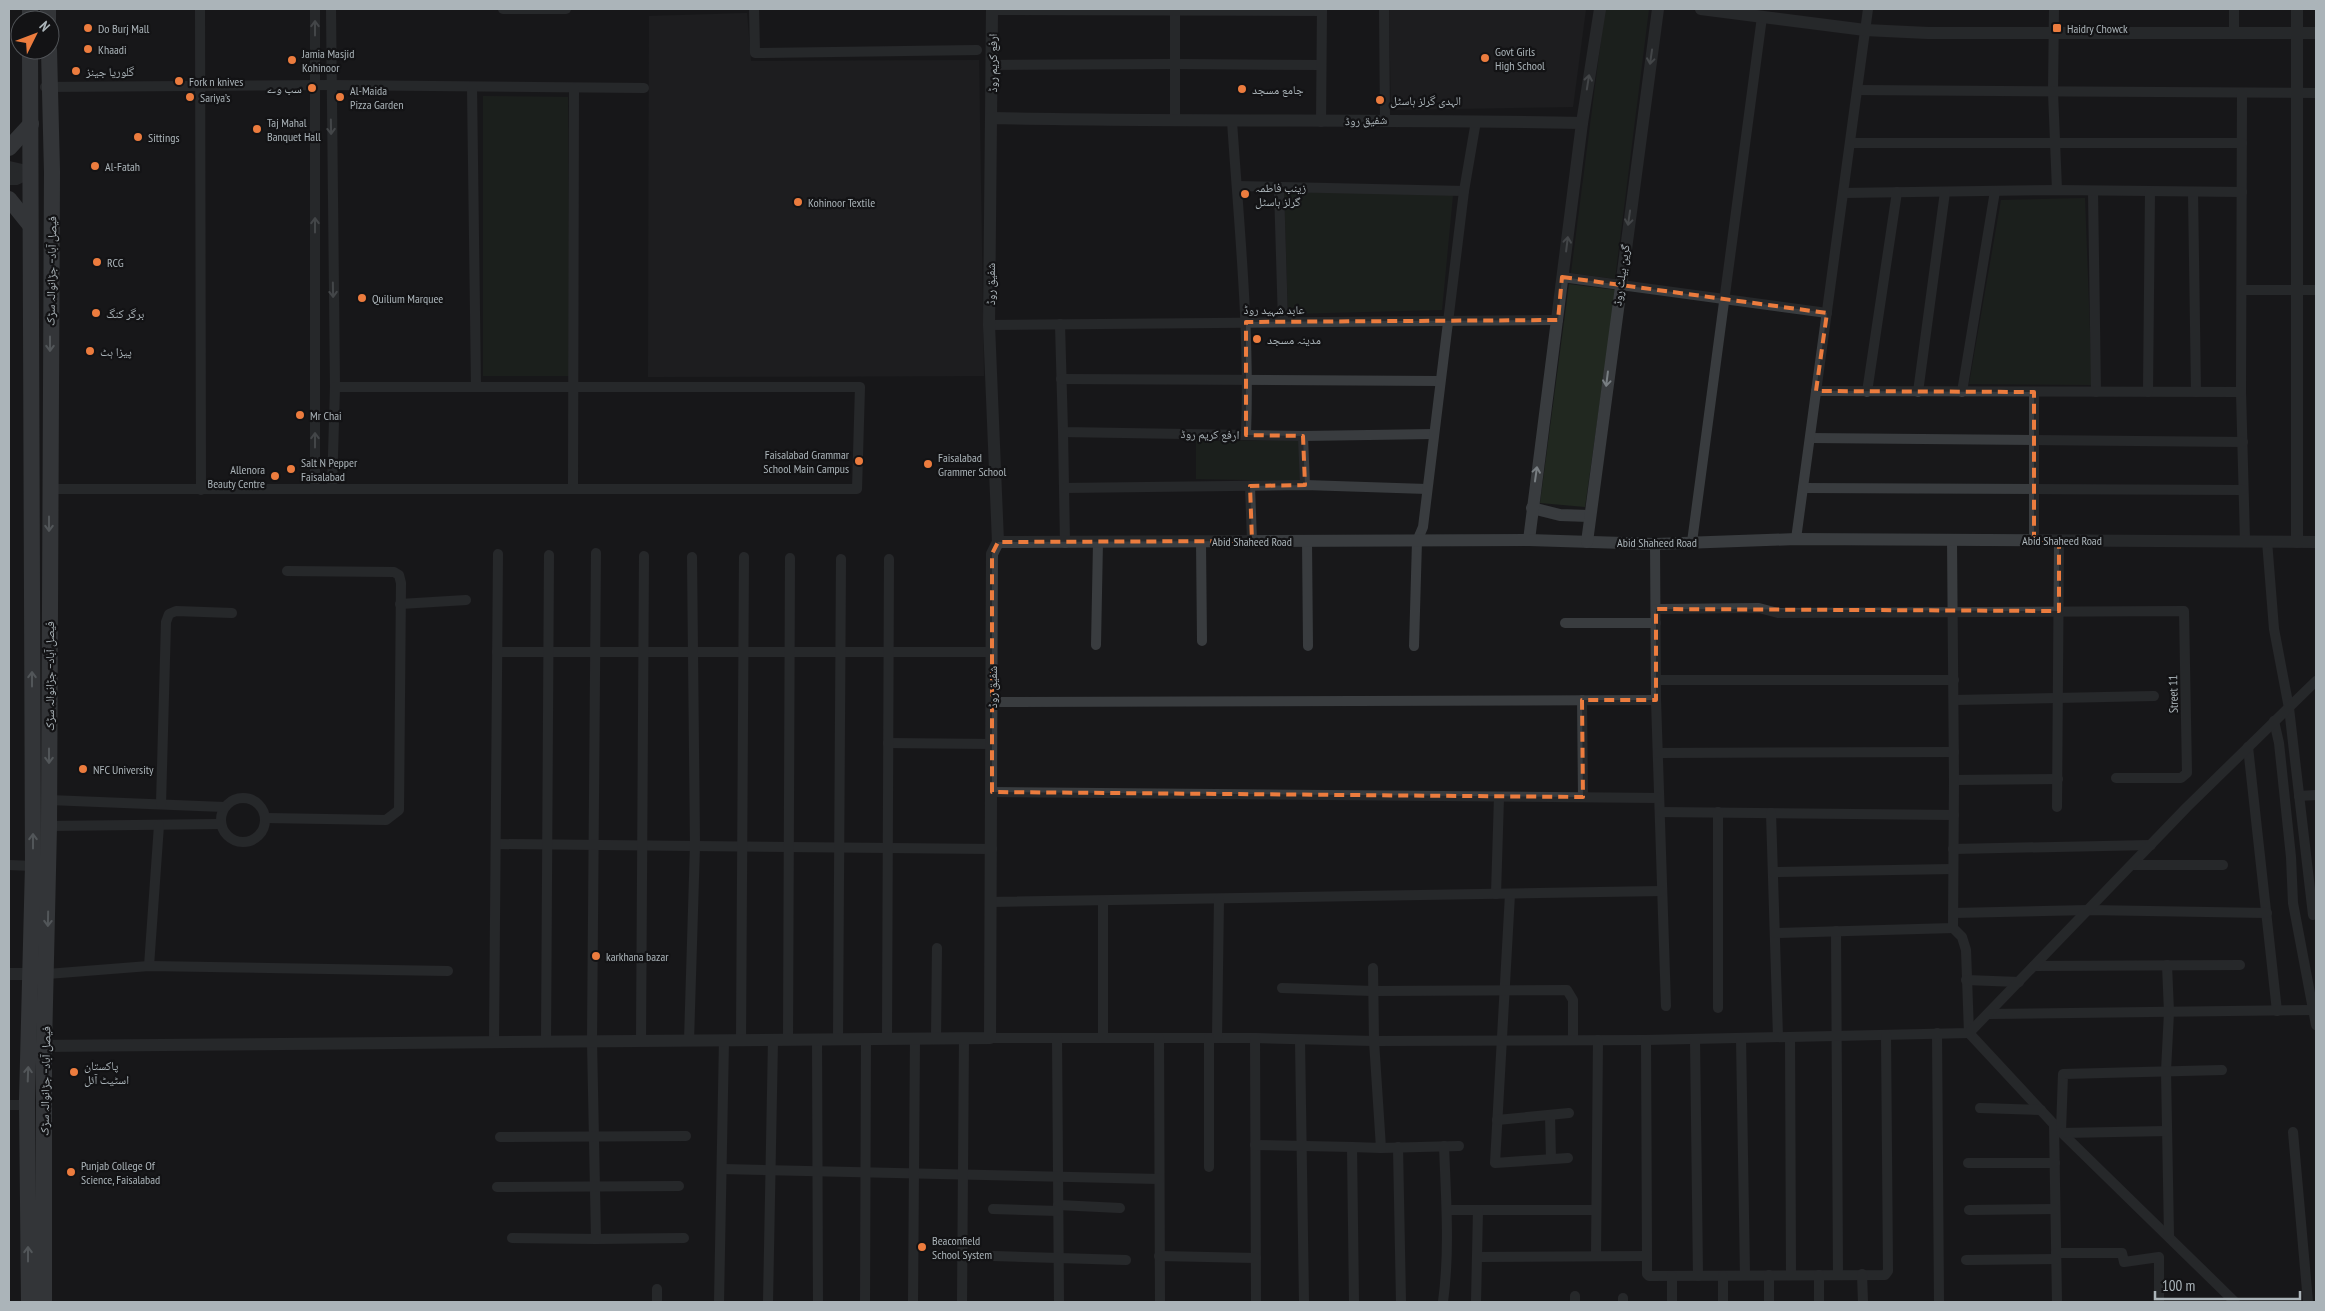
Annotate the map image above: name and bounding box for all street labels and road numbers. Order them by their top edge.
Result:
street label: ارفع کریم روڈ [985,33,1001,92]
street label: شفیق روڈ [1345,112,1388,128]
street label: فیصل آباد– جڑانوالہ سڑک [43,216,60,326]
street label: گرین بیلٹ روڈ [1609,243,1633,307]
street label: شفیق روڈ [983,263,998,305]
street label: عابد شہید روڈ [1243,302,1305,317]
street label: ارفع کریم روڈ [1180,426,1240,443]
street label: Abid Shaheed Road [2022,533,2102,548]
street label: Abid Shaheed Road [1212,534,1292,549]
street label: Abid Shaheed Road [1617,535,1697,550]
street label: فیصل آباد– جڑانوالہ سڑک [42,621,57,731]
street label: شفیق روڈ [985,666,1000,708]
street label: Street 11 [2165,675,2181,713]
street label: فیصل آباد– جڑانوالہ سڑک [37,1026,54,1136]

